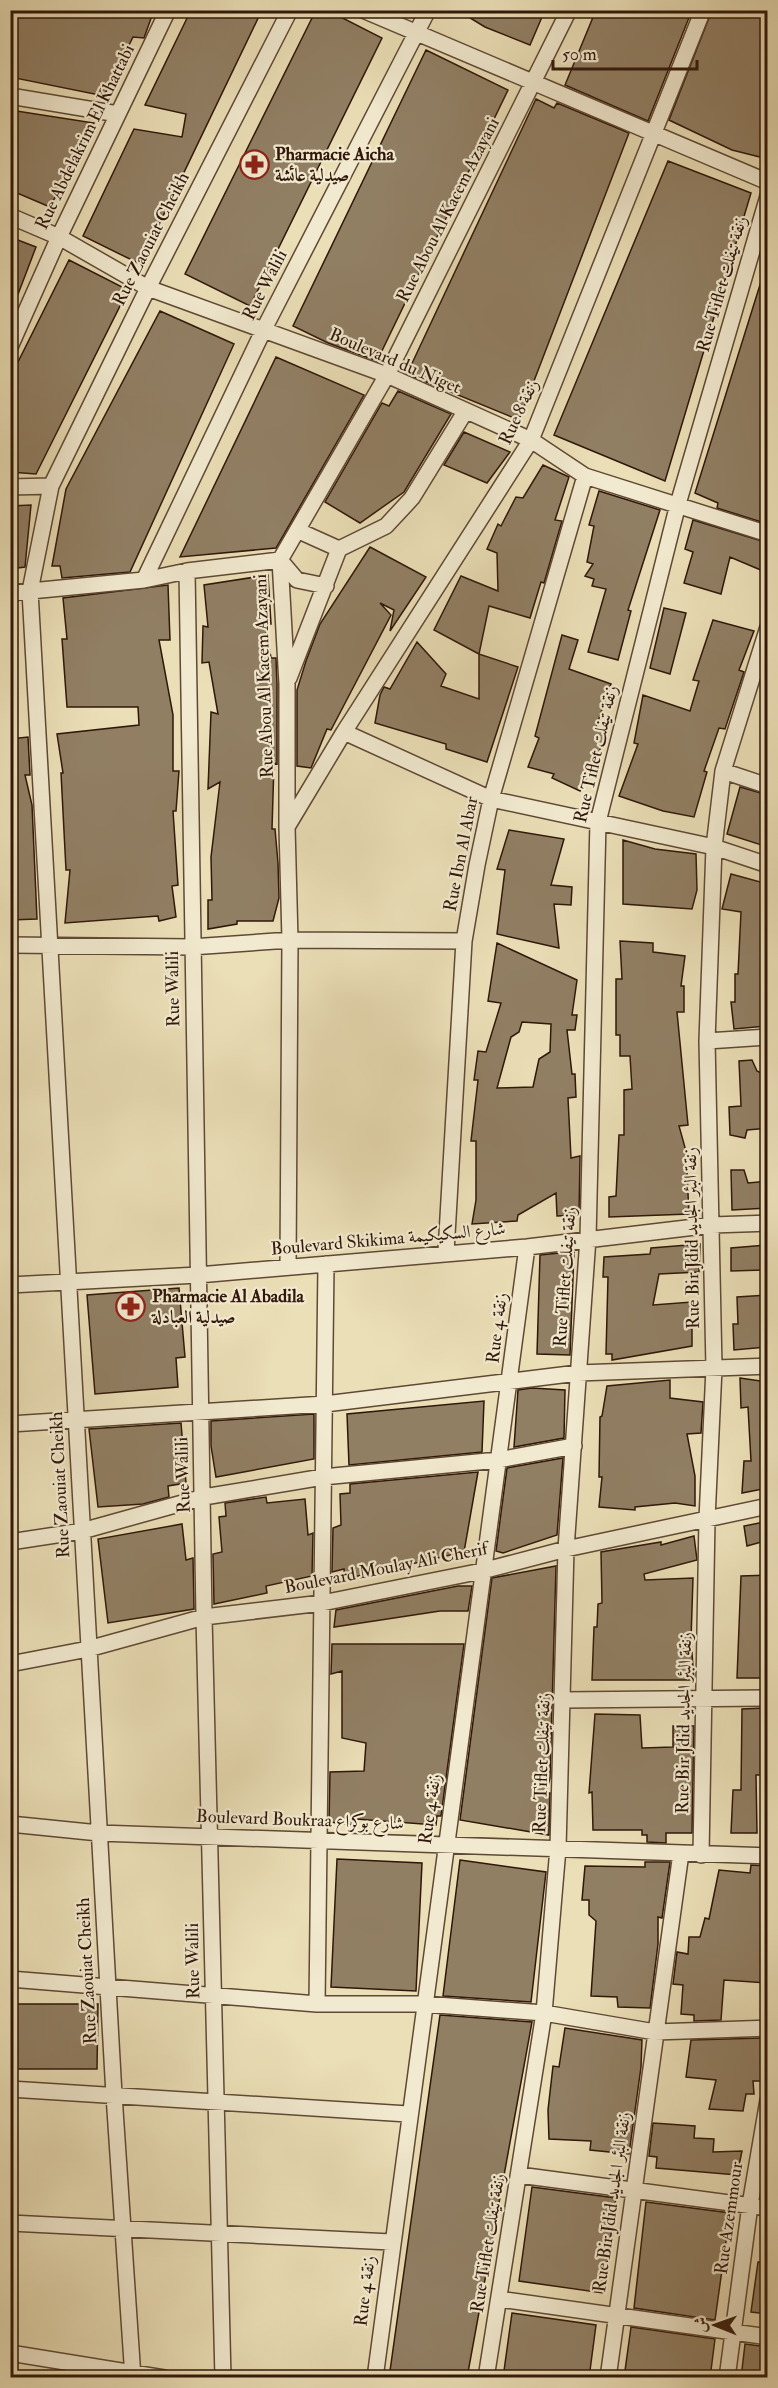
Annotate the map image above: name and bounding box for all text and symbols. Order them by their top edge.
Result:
scale bar [553,33,697,71]
street label: Rue Abdelakrim El Khattabi [30,40,140,233]
text: 50 m [562,43,597,66]
street label: Rue Abou Al Kacem Azayani [391,114,505,306]
place label: Pharmacie Aicha صيدلية عائشة [275,143,395,187]
pharmacy icon: Pharmacie Aicha صيدلية عائشة [238,148,270,180]
street label: Rue Zaouiat Cheikh [107,168,195,310]
street label: Rue Tiflet زنقة تيفلت [692,213,752,355]
street label: Rue Walili [237,246,293,324]
street label: Boulevard du Niget [326,323,465,399]
street label: Rue 8 زنقة [494,376,544,448]
street label: Rue Abou Al Kacem Azayani [249,573,279,779]
street label: Rue Tiflet زنقة تيفلت [569,683,623,825]
street label: Rue Ibn Al Abar [439,794,483,913]
street label: Rue Walili [161,950,185,1027]
street label: Rue Bir Jdid زنقة البئر الجديد [679,1147,705,1329]
street label: Rue Tiflet زنقة تيفلت [549,1206,581,1348]
street label: Boulevard Skikima شارع السكيكيمة [270,1217,507,1264]
place label: Pharmacie Al Abadila صيدلية العبادلة [151,1285,304,1329]
pharmacy icon: Pharmacie Al Abadila صيدلية العبادلة [115,1290,147,1322]
street label: Rue 4 زنقة [481,1291,513,1365]
street label: Rue Zaouiat Cheikh [45,1410,75,1559]
street label: Rue Walili [170,1436,196,1514]
street label: Boulevard Moulay Ali Cherif [282,1536,493,1599]
street label: Rue Bir Jdid زنقة البئر الجديد [671,1632,697,1814]
street label: Rue Tiflet زنقة تيفلت [528,1692,556,1834]
street label: Rue 4 زنقة [414,1772,446,1846]
street label: Boulevard Boukraa شارع بوكراع [196,1805,404,1838]
street label: Rue Zaouiat Cheikh [72,1896,102,2045]
street label: Rue Walili [181,1922,205,1999]
street label: Rue Bir Jdid زنقة البئر الجديد [588,2110,636,2294]
street label: Rue Azemmour [710,2160,748,2276]
street label: Rue Tiflet زنقة تيفلت [466,2172,510,2314]
street label: Rue 4 زنقة [349,2254,381,2328]
north arrow [685,2295,745,2355]
text: ش [691,2317,711,2333]

